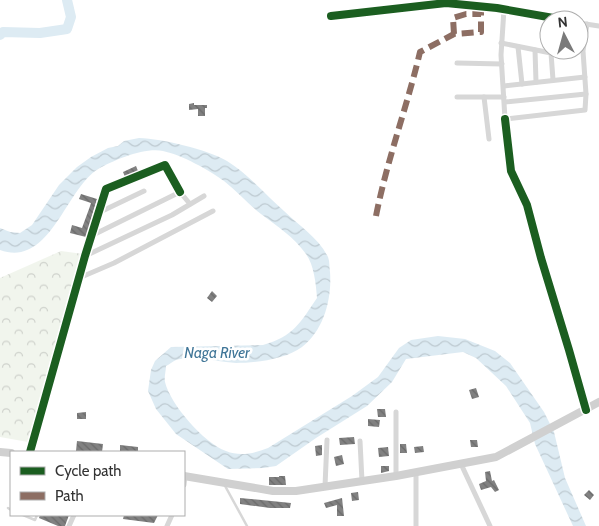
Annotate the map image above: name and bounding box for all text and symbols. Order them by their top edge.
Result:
north arrow [539,10,589,60]
text: N [557,13,569,32]
water label: Naga River [184,344,251,362]
legend [10,451,185,516]
text: Cycle path [55,462,121,480]
text: Path [55,487,84,505]

